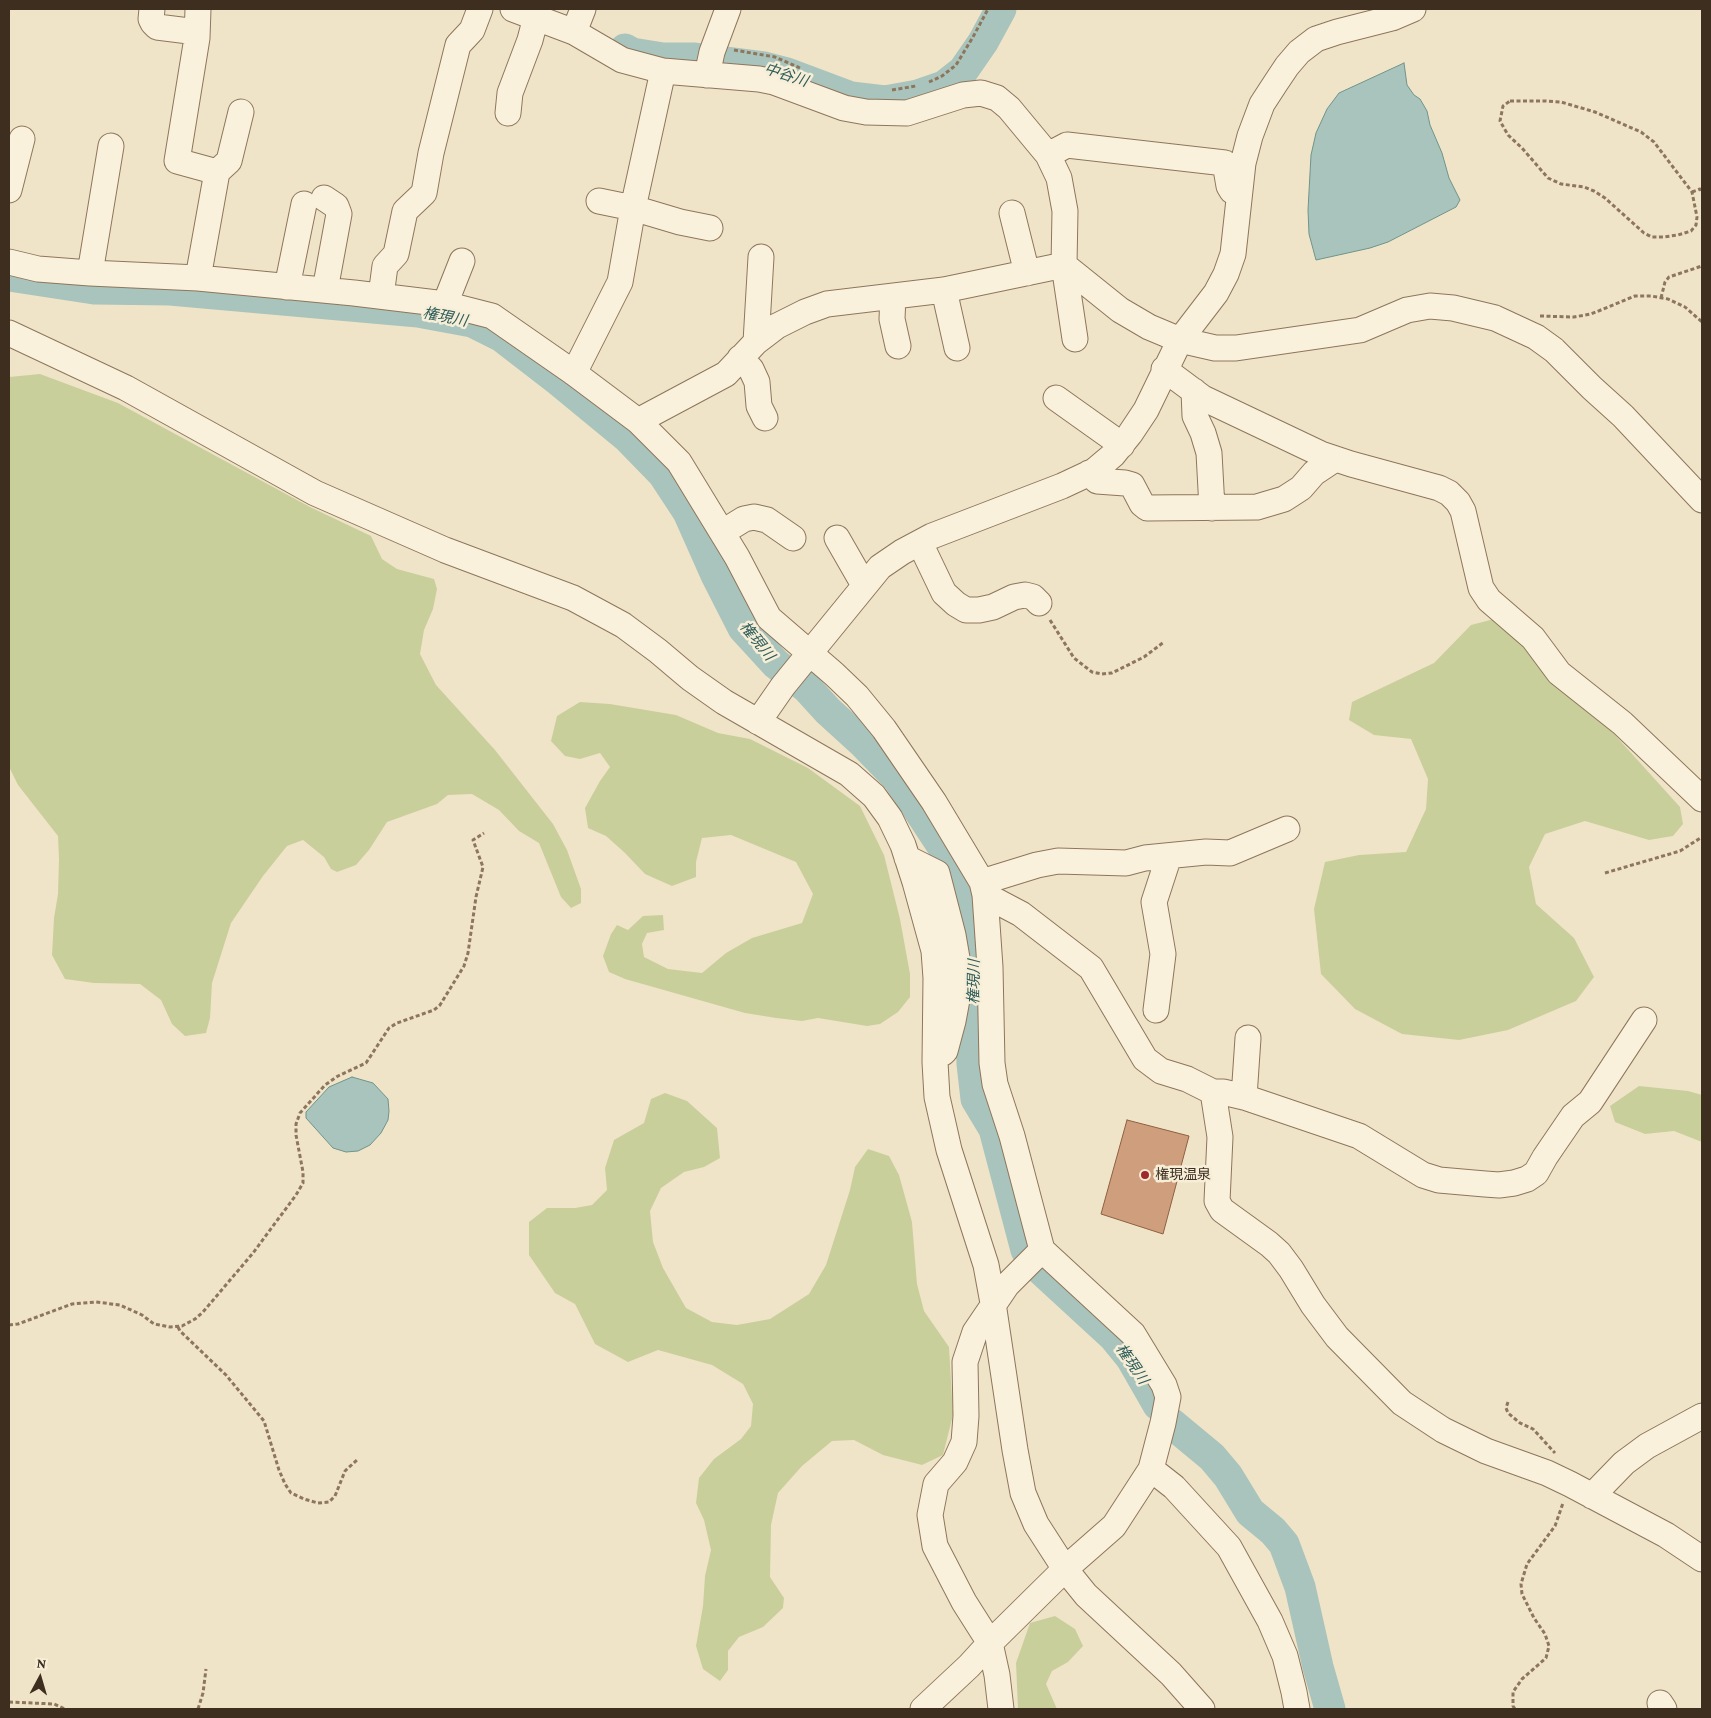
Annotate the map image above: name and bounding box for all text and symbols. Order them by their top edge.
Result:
water label: 中谷川 [762,59,810,91]
water label: 権現川 [421,304,469,330]
water label: 権現川 [736,618,778,664]
water label: 権現川 [965,959,983,1005]
place label: 権現温泉 [1155,1167,1211,1183]
marker: 権現温泉 [1139,1169,1151,1181]
water label: 権現川 [1112,1340,1152,1388]
north arrow [15,1653,65,1703]
text: N [36,1655,47,1672]

